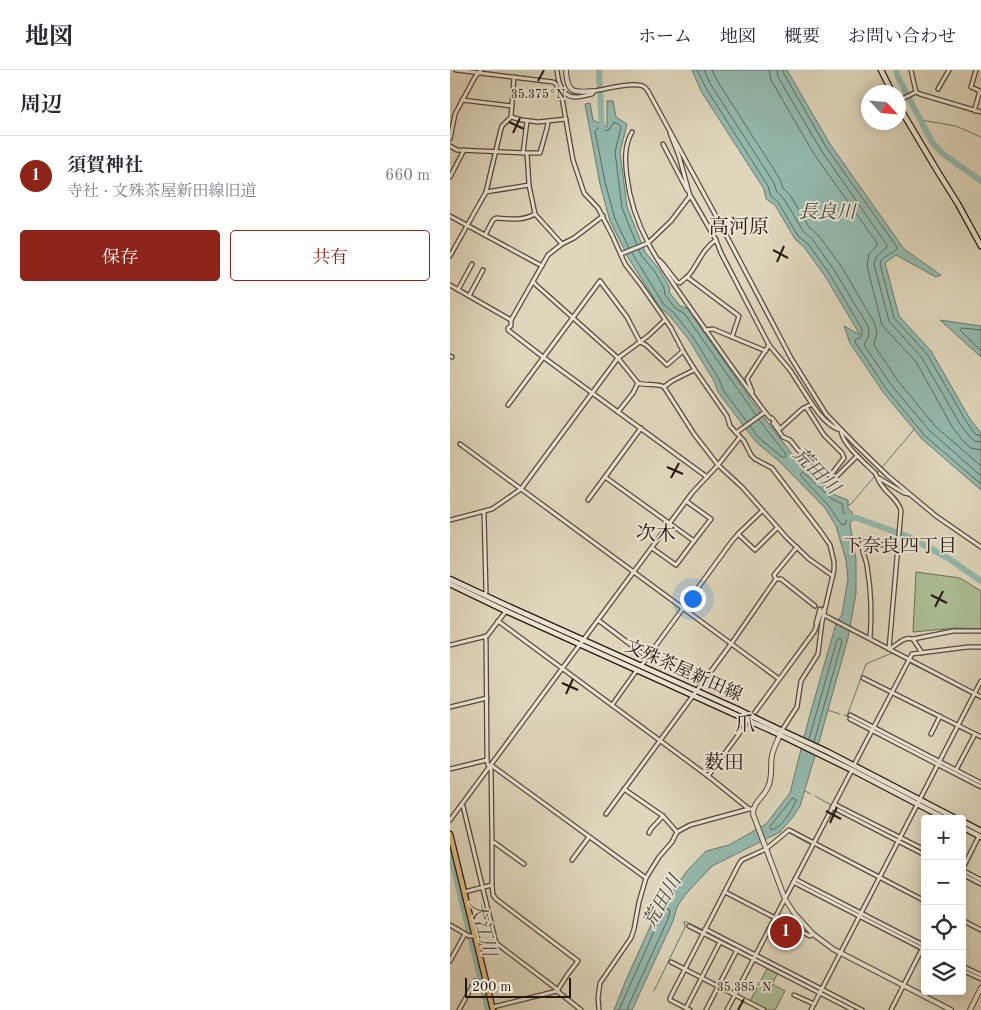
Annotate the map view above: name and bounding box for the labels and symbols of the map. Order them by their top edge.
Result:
north arrow [861,85,906,130]
text: 35.375°N [511,88,565,101]
water label: 長良川 [798,202,857,223]
district label: 高河原 [709,216,769,238]
water label: 荒田川 [788,443,845,500]
district label: 次木 [636,523,676,545]
district label: 下奈良四丁目 [843,536,957,557]
your location [680,586,706,612]
street label: 文殊茶屋新田線 [622,635,746,705]
district label: 爪 [735,714,755,736]
district label: 薮田 [704,752,744,774]
water label: 荒田川 [639,870,687,932]
water label: 大江川 [465,898,500,960]
pin: 1 [770,913,802,951]
scale bar [465,975,571,998]
text: 35.385°N [717,981,771,994]

